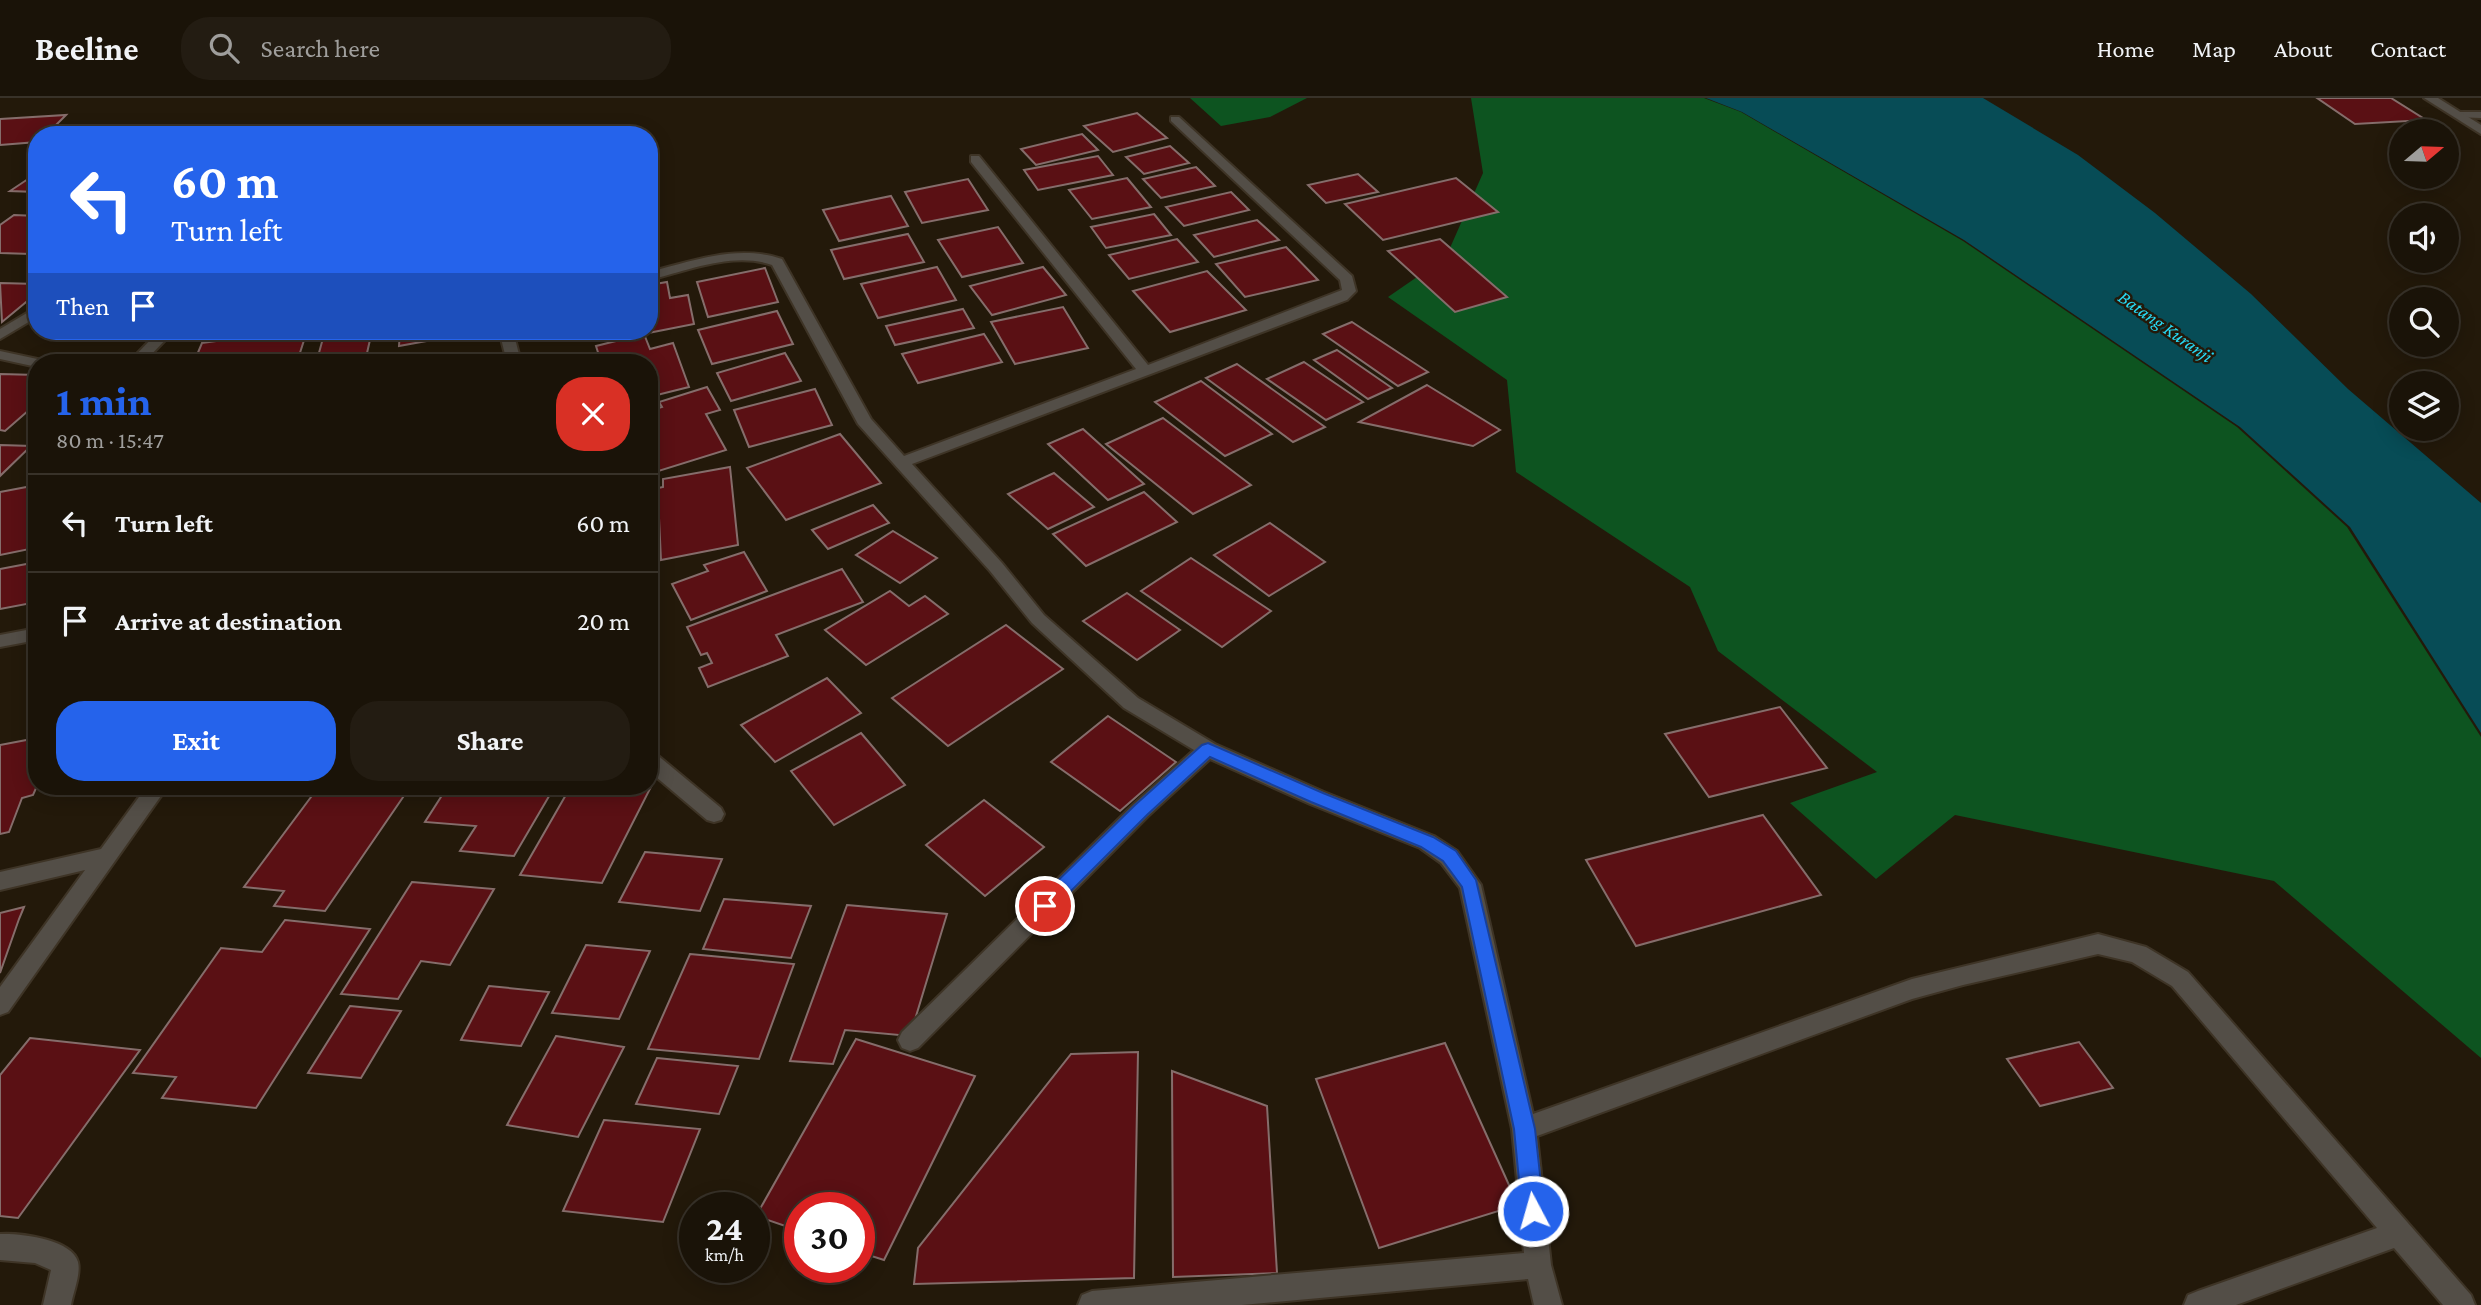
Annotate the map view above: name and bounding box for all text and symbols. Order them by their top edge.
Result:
search box [181,17,671,80]
icon: search [205,29,243,67]
text: Beeline [35,30,139,67]
text: Search here [261,34,380,63]
text: Home [2097,35,2154,62]
text: Map [2192,35,2236,62]
text: About [2274,35,2332,62]
text: Contact [2370,35,2446,62]
north arrow [2389,119,2459,189]
map controls [2389,119,2459,441]
icon: left [56,154,147,245]
text: 60 m [171,154,278,209]
button: sound [2389,203,2459,273]
text: Turn left [171,212,282,248]
water label: Batang Kuranji [2114,286,2218,368]
icon: arrive [124,287,162,325]
button: search [2389,287,2459,357]
text: Then [56,292,110,321]
button: layers [2389,371,2459,441]
text: 1 min [56,377,152,424]
button: close [556,377,630,451]
text: 80 m · 15:47 [56,427,164,453]
icon: left [56,504,94,542]
text: Turn left [115,509,213,538]
text: 60 m [576,509,630,538]
icon: arrive [56,602,94,640]
text: Arrive at destination [115,607,342,636]
text: 20 m [577,607,630,636]
button: Exit [56,701,336,781]
button: Share [350,701,630,781]
pin [1015,876,1075,936]
icon: arrive [1026,887,1064,925]
position arrow [1496,1174,1570,1248]
speed limit sign: 30 [784,1192,875,1283]
text: 24 [706,1209,743,1248]
text: km/h [705,1245,744,1265]

